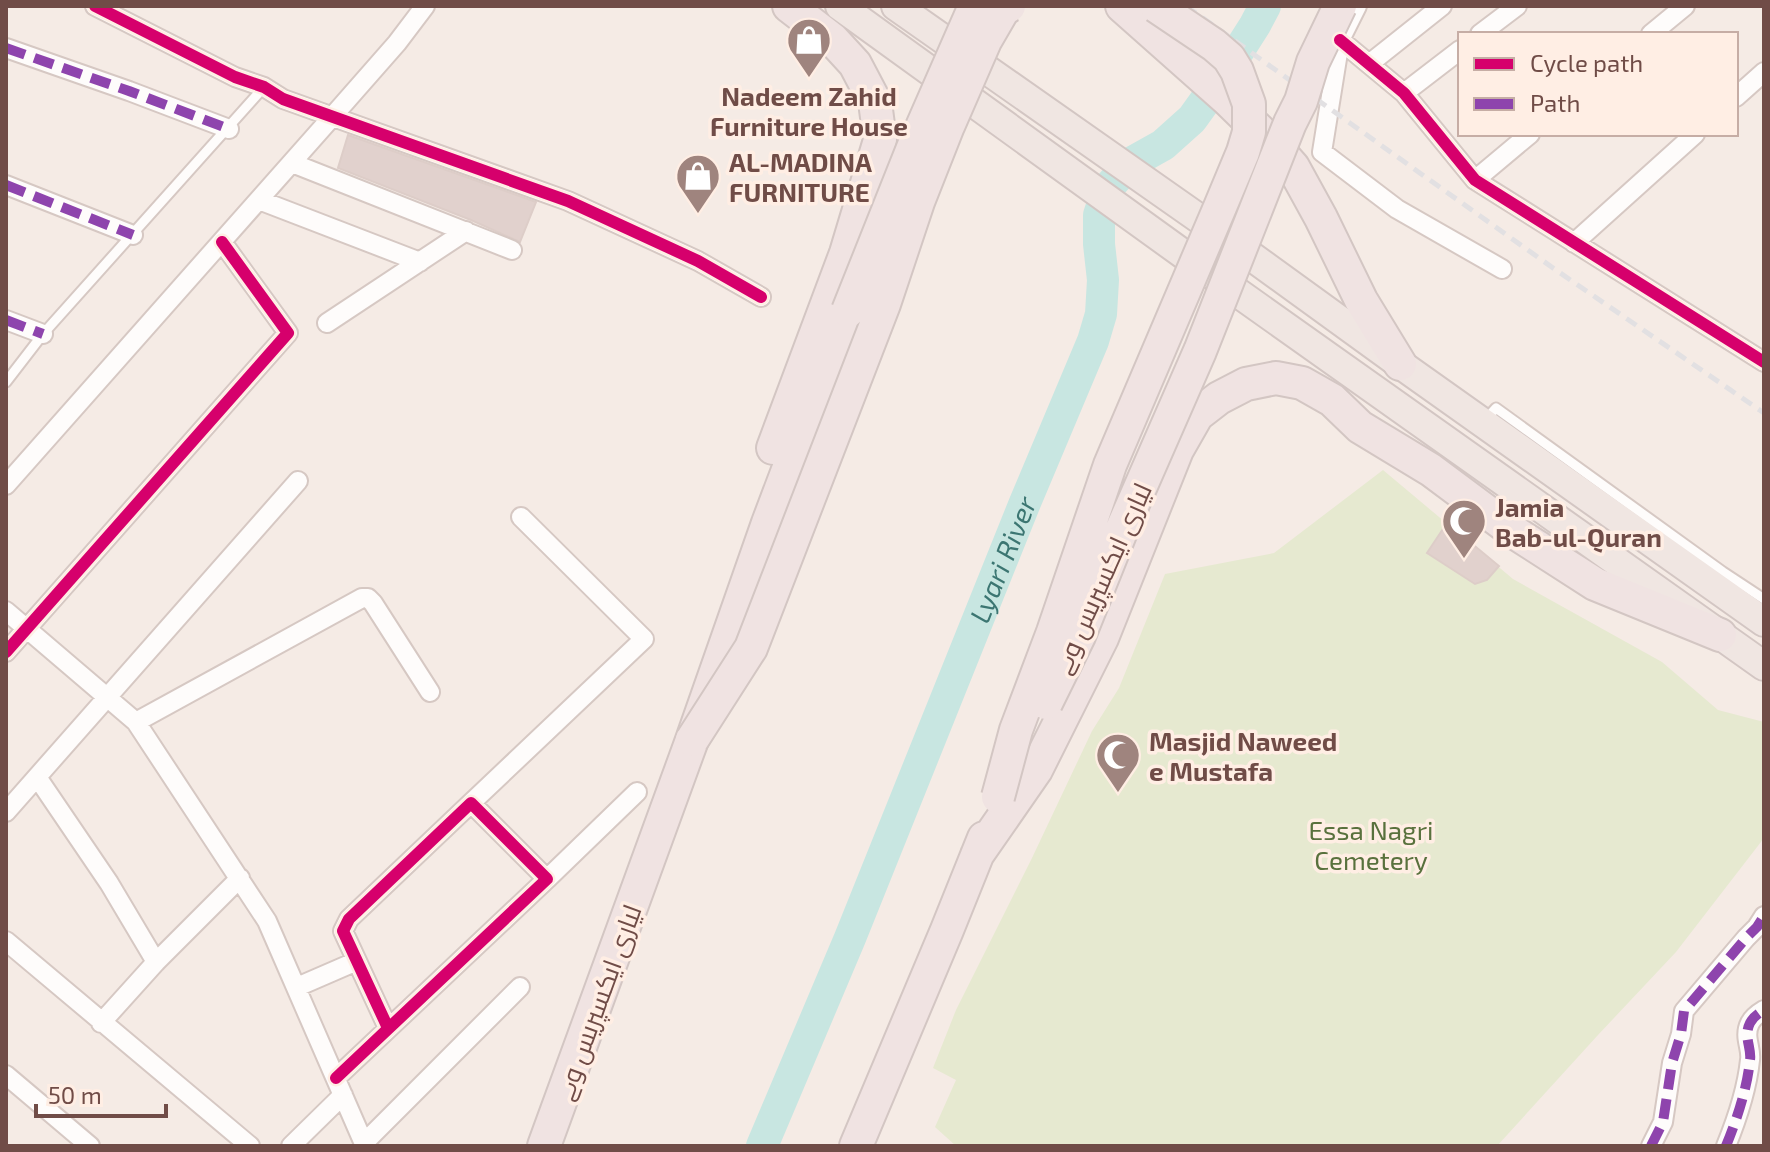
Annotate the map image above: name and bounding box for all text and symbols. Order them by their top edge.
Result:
shop icon: Nadeem Zahid Furniture House [785,16,833,79]
legend [1458,32,1738,136]
text: Cycle path [1530,48,1643,77]
place label: Nadeem Zahid Furniture House [710,80,908,141]
text: Path [1530,88,1580,117]
place label: AL-MADINA FURNITURE [729,146,872,207]
shop icon: AL-MADINA FURNITURE [674,152,722,215]
street label: لیاری ایکسپریس وے [1045,478,1160,679]
water label: Lyari River [962,490,1043,627]
place label: Jamia Bab-ul-Quran [1495,491,1662,553]
mosque icon: Jamia Bab-ul-Quran [1440,497,1488,560]
place label: Masjid Naweed e Mustafa [1149,725,1337,786]
mosque icon: Masjid Naweed e Mustafa [1094,731,1142,794]
park label: Essa Nagri Cemetery [1308,814,1434,875]
street label: لیاری ایکسپریس وے [547,900,650,1105]
scale bar [36,1068,166,1118]
text: 50 m [48,1080,102,1109]

